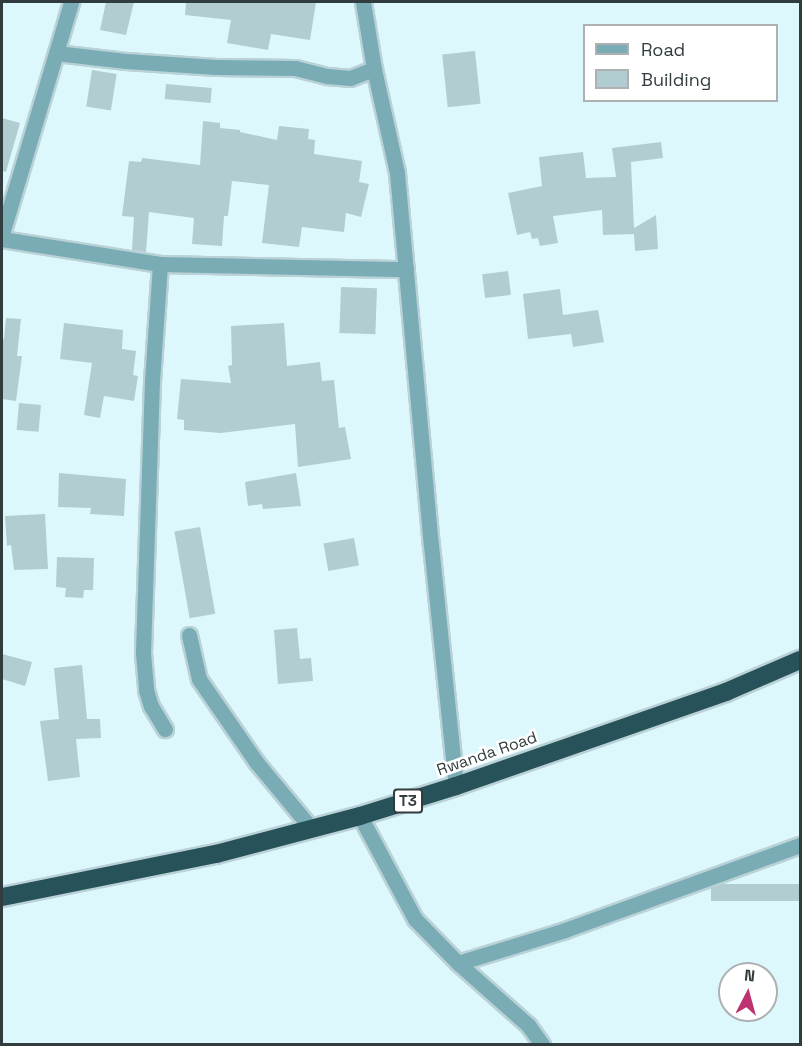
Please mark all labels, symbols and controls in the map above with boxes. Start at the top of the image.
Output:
legend [583,24,778,102]
text: Road [641,38,685,61]
text: Building [641,68,711,91]
street label: Rwanda Road [434,728,540,780]
road number: T3 [393,789,423,813]
north arrow [718,962,778,1022]
text: N [743,965,756,987]

